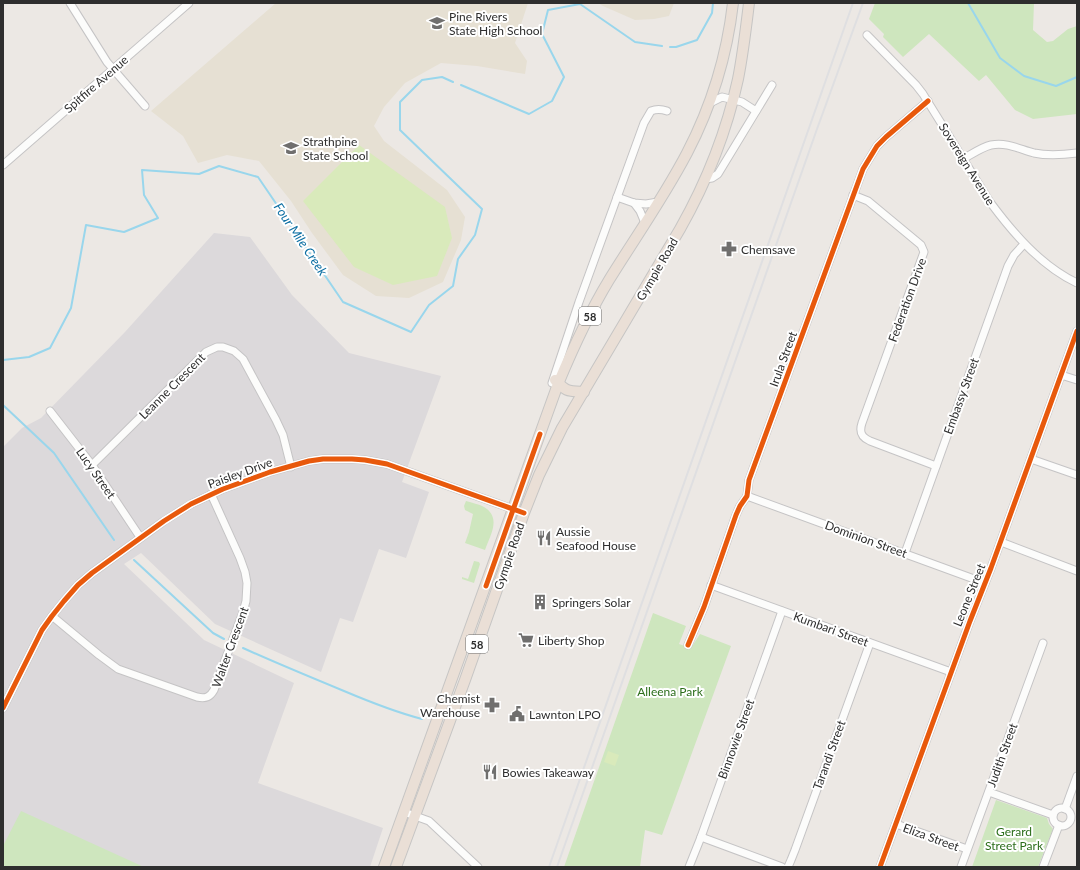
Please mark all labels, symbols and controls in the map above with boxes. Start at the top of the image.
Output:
place label: Pine Rivers State High School [449,9,542,38]
school or university icon: Pine Rivers State High School [428,14,446,32]
street label: Spitfire Avenue [61,52,131,116]
street label: Sovereign Avenue [936,120,998,208]
place label: Strathpine State School [303,134,368,163]
school or university icon: Strathpine State School [282,139,300,157]
water label: Four Mile Creek [271,200,332,279]
street label: Gympie Road [633,235,681,303]
pharmacy icon: Chemsave [720,240,738,258]
place label: Chemsave [741,242,795,257]
street label: Federation Drive [885,256,929,344]
road number: 58 [579,307,601,325]
street label: Irula Street [766,329,800,389]
street label: Leanne Crescent [136,349,209,422]
street label: Embassy Street [940,355,982,436]
street label: Lucy Street [73,445,119,502]
street label: Paisley Drive [206,454,274,492]
street label: Dominion Street [823,517,910,561]
street label: Gympie Road [490,520,528,592]
place label: Aussie Seafood House [556,524,636,553]
restaurant icon: Aussie Seafood House [535,529,553,547]
street label: Leone Street [950,561,989,629]
building icon: Springers Solar [531,593,549,611]
place label: Springers Solar [552,595,631,610]
street label: Walter Crescent [208,604,252,689]
street label: Kumbari Street [791,608,871,650]
supermarket icon: Liberty Shop [517,631,535,649]
place label: Liberty Shop [538,633,605,648]
road number: 58 [466,635,488,653]
park label: Alleena Park [637,684,704,699]
place label: Chemist Warehouse [420,691,481,720]
pharmacy icon: Chemist Warehouse [483,696,501,714]
street label: Binnowie Street [715,696,758,781]
public building icon: Lawnton LPO [508,705,526,723]
place label: Lawnton LPO [529,707,601,722]
street label: Tarandi Street [809,718,849,792]
street label: Judith Street [984,720,1021,789]
restaurant icon: Bowies Takeaway [481,763,499,781]
place label: Bowies Takeaway [502,765,595,780]
street label: Eliza Street [901,820,962,854]
park label: Gerard Street Park [985,824,1044,853]

